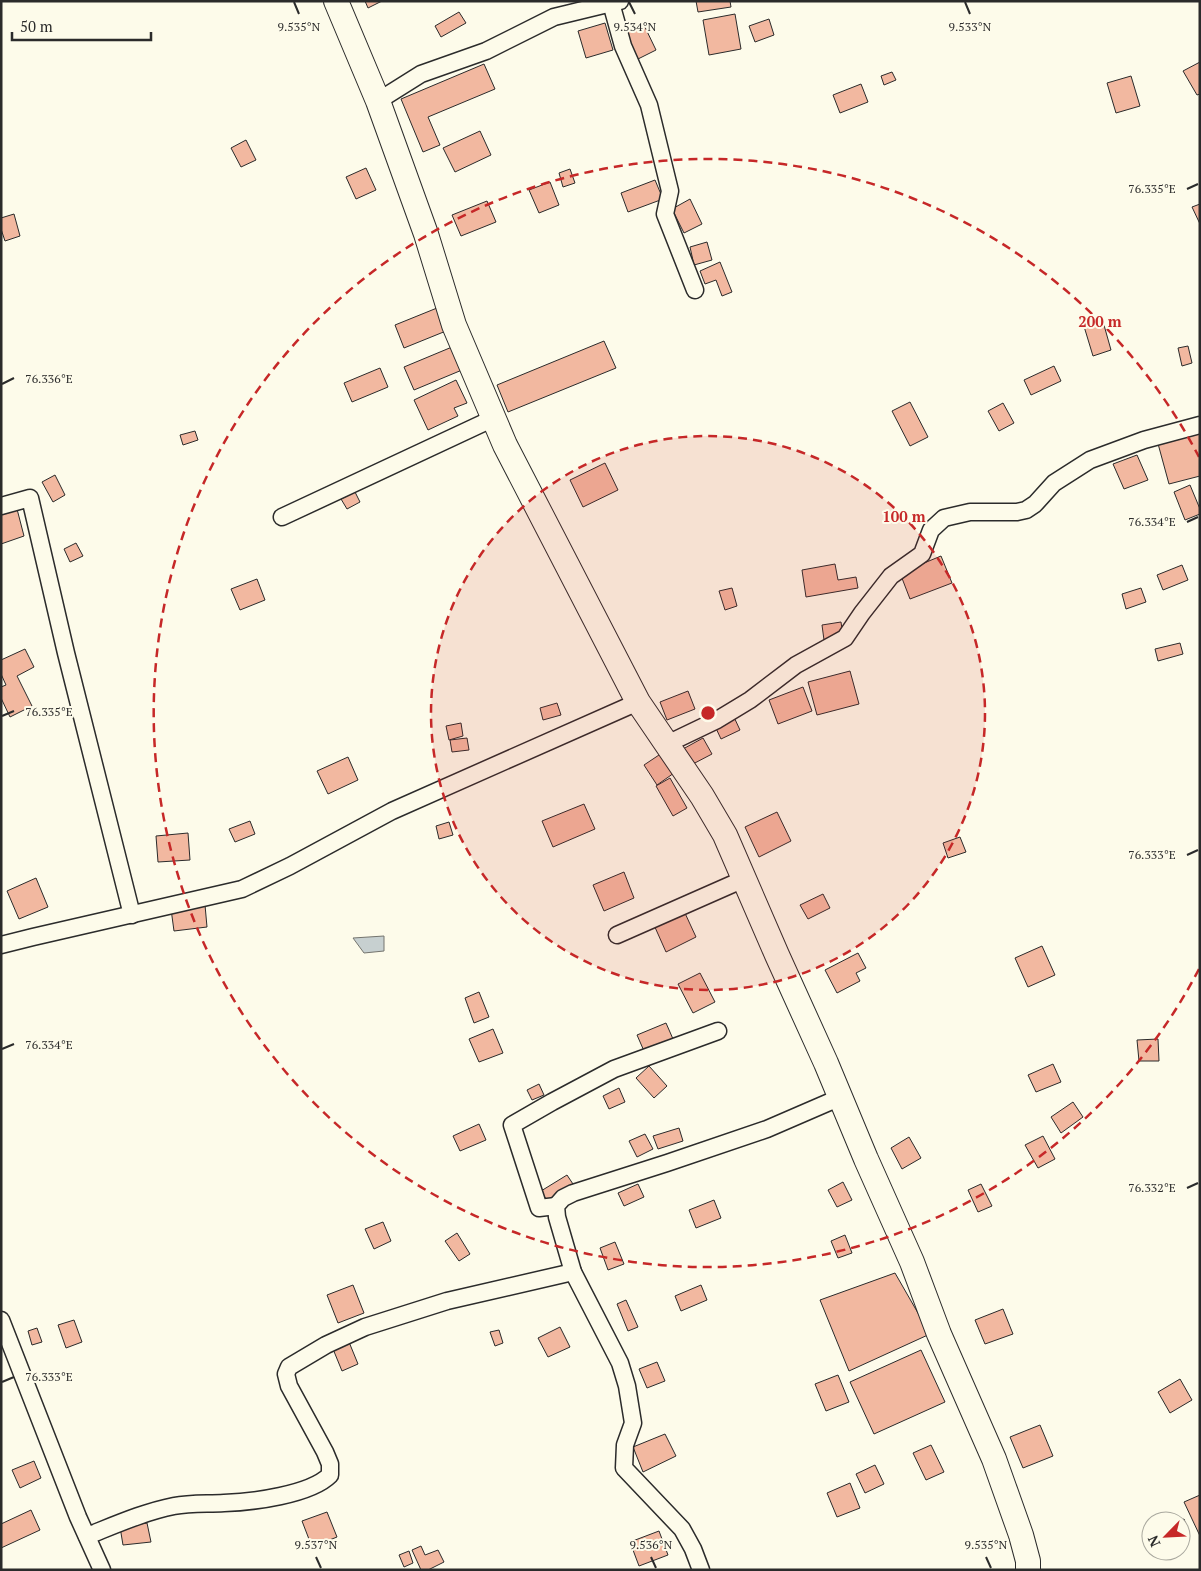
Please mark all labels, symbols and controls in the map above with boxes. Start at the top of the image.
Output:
scale bar [12,10,151,42]
text: 50 m [20,16,53,36]
text: 9.535°N [278,19,321,34]
text: 9.534°N [614,19,657,34]
text: 9.533°N [949,19,992,34]
text: 76.335°E [1128,181,1176,196]
text: 200 m [1078,311,1122,331]
text: 76.336°E [25,371,73,386]
text: 100 m [882,506,926,526]
text: 76.334°E [1128,514,1176,529]
text: 76.335°E [25,704,73,719]
centre of rings [699,704,717,722]
text: 76.333°E [1128,847,1176,862]
text: 76.334°E [25,1037,73,1052]
text: 76.332°E [1128,1180,1176,1195]
text: 76.333°E [25,1369,73,1384]
north arrow [1141,1511,1191,1561]
text: N [1143,1532,1165,1550]
text: 9.537°N [295,1537,338,1552]
text: 9.536°N [630,1537,673,1552]
text: 9.535°N [965,1537,1008,1552]

